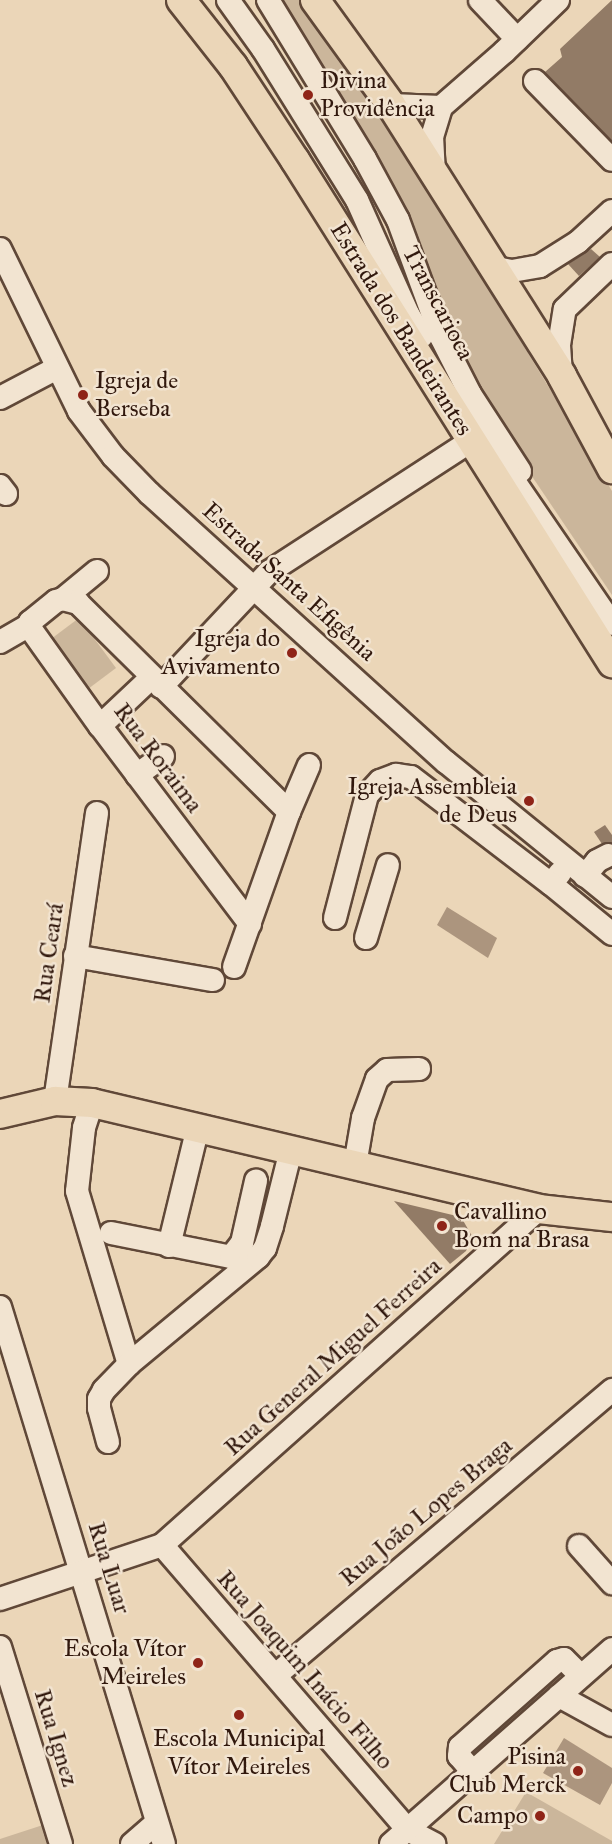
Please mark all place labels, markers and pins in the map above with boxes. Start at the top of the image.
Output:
place label: Divina Providência [320,67,435,123]
marker: Divina Providência [301,88,315,102]
place label: Igreja de Berseba [95,367,178,423]
marker: Igreja de Berseba [76,388,90,402]
place label: Igreja do Avivamento [162,625,280,681]
marker: Igreja do Avivamento [285,646,299,660]
place label: Igreja Assembleia de Deus [347,773,517,829]
marker: Igreja Assembleia de Deus [522,794,536,808]
place label: Cavallino Bom na Brasa [454,1198,589,1254]
marker: Cavallino Bom na Brasa [435,1219,449,1233]
place label: Escola Vítor Meireles [64,1635,186,1691]
marker: Escola Vítor Meireles [191,1656,205,1670]
marker: Escola Municipal Vítor Meireles [232,1708,246,1722]
place label: Escola Municipal Vítor Meireles [153,1725,325,1781]
place label: Pisina Club Merck [449,1743,566,1799]
marker: Pisina Club Merck [571,1764,585,1778]
place label: Campo [457,1802,528,1830]
marker: Campo [533,1809,547,1823]

